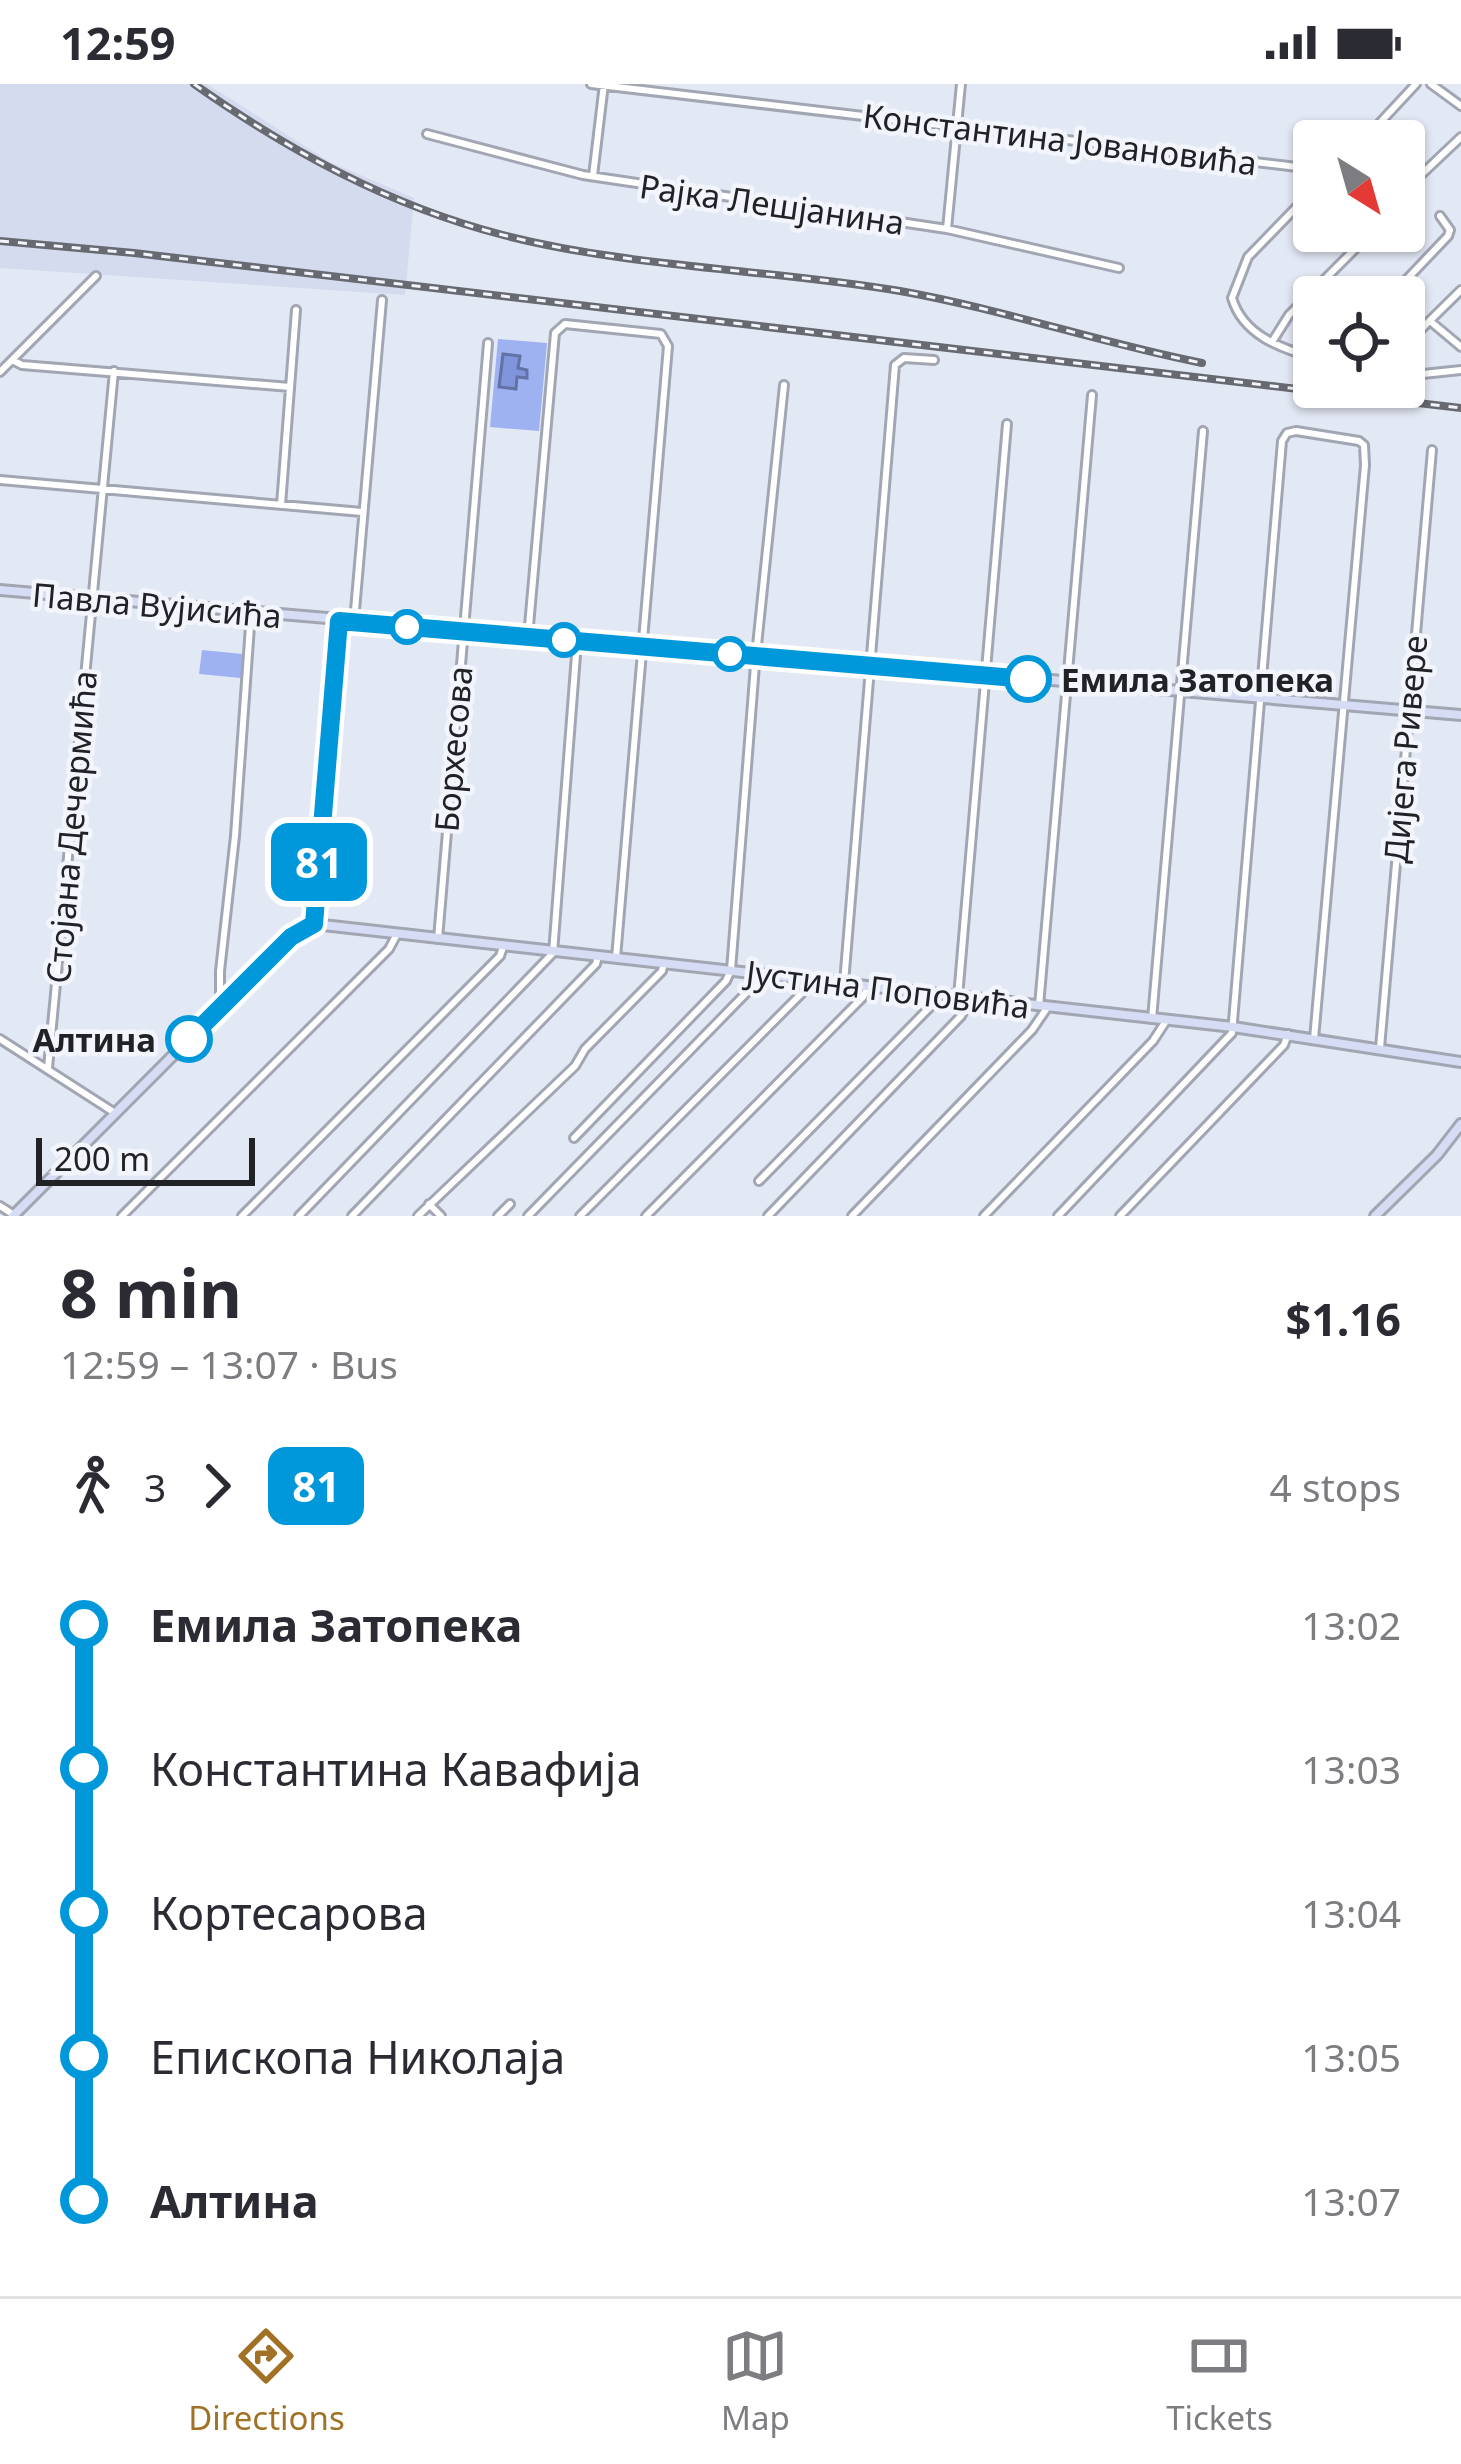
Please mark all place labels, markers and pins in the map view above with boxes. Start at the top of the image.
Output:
unlabelled marker [391,611,423,643]
unlabelled marker [548,624,580,656]
unlabelled marker [714,638,746,670]
marker: Емила Затопека [1006,657,1050,701]
place label: Емила Затопека [1061,657,1334,702]
place label: Алтина [32,1017,156,1062]
marker: Алтина [167,1017,211,1061]

